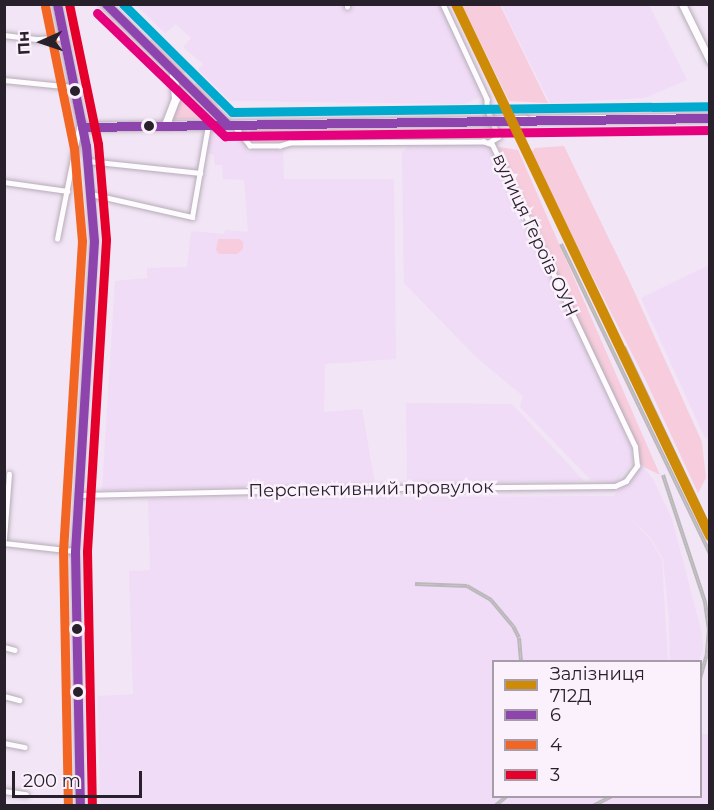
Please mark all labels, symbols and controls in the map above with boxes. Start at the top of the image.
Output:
north arrow [12,12,72,72]
text: Пн [13,30,34,56]
unlabelled marker [69,85,81,97]
unlabelled marker [143,120,155,132]
street label: вулиця Героїв ОУН [488,150,582,320]
street label: Перспективний провулок [248,476,494,502]
unlabelled marker [71,623,83,635]
legend [492,660,702,798]
text: Залізниця 712Д [550,663,645,707]
unlabelled marker [72,686,84,698]
text: 6 [550,704,561,726]
text: 4 [550,734,562,756]
scale bar [15,759,146,797]
text: 3 [550,764,560,786]
text: 200 m [23,770,81,792]

